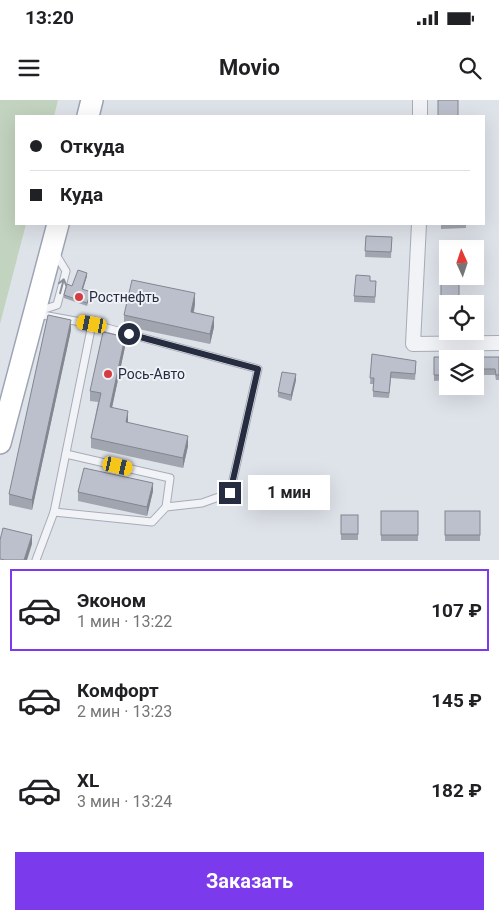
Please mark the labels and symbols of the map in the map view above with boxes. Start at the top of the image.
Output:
north arrow [439,240,484,285]
one-way arrow [58,279,67,295]
place label: Ростнефть [89,289,159,305]
marker: Ростнефть [73,291,85,303]
car [75,314,108,334]
route start [118,323,140,345]
place label: Рось-Авто [118,366,185,382]
marker: Рось-Авто [102,368,114,380]
car [101,455,134,477]
callout: 1 мин [248,476,330,510]
route end [219,482,241,504]

